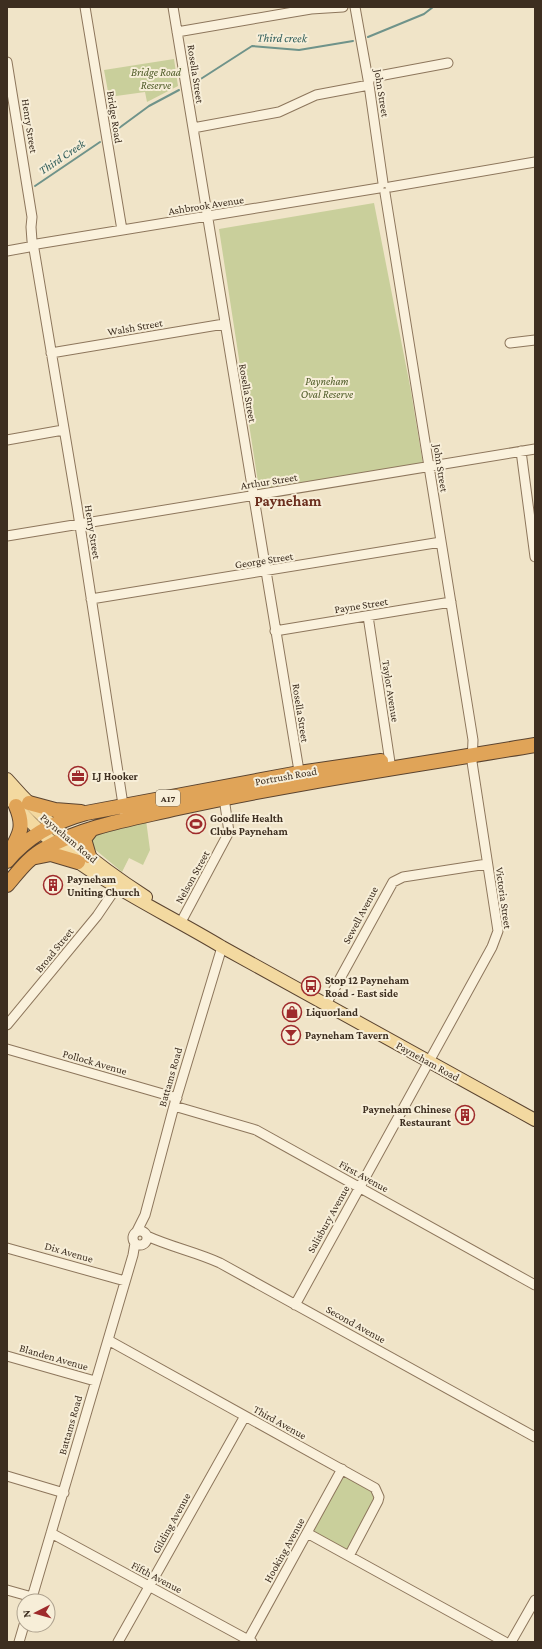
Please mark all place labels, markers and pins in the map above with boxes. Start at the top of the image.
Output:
office icon: LJ Hooker [67,765,89,787]
place label: LJ Hooker [92,770,139,782]
place label: Goodlife Health Clubs Payneham [210,812,288,837]
sports icon: Goodlife Health Clubs Payneham [185,813,207,835]
place label: Payneham Uniting Church [67,873,140,898]
building icon: Payneham Uniting Church [42,874,64,896]
place label: Stop 12 Payneham Road - East side [325,974,410,999]
bus stop icon: Stop 12 Payneham Road - East side [300,975,322,997]
shop icon: Liquorland [281,1001,303,1023]
place label: Liquorland [306,1006,358,1018]
bar icon: Payneham Tavern [280,1024,302,1046]
place label: Payneham Tavern [305,1029,389,1041]
place label: Payneham Chinese Restaurant [363,1103,451,1128]
building icon: Payneham Chinese Restaurant [454,1104,476,1126]

